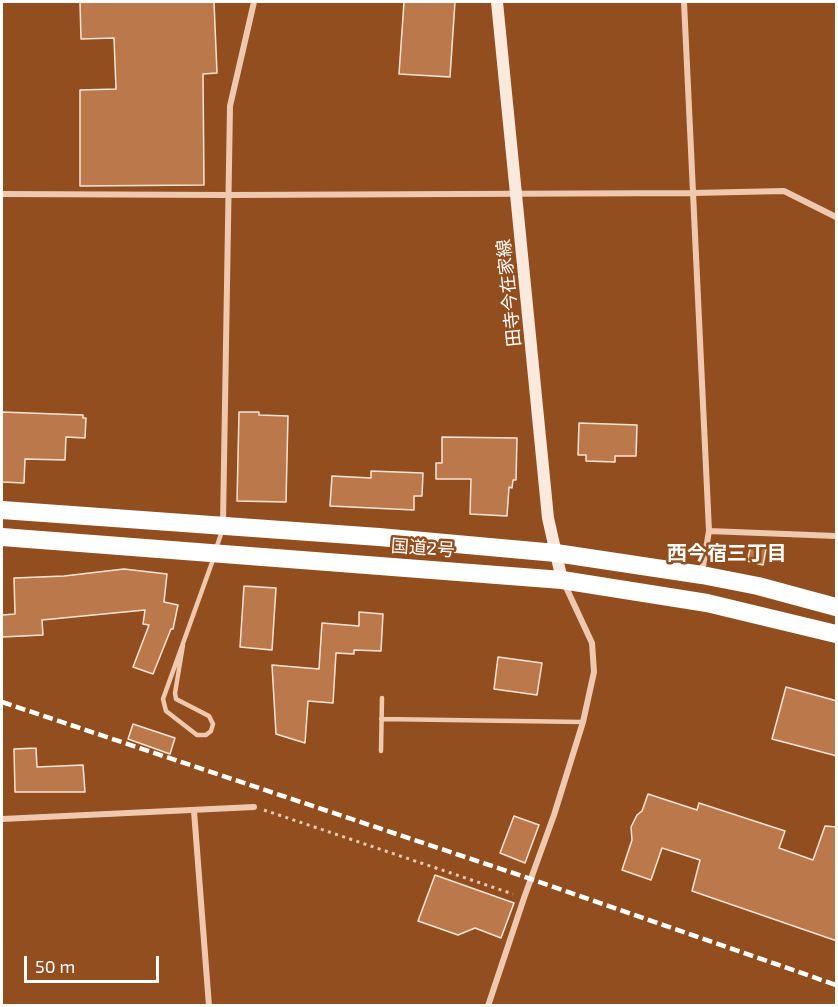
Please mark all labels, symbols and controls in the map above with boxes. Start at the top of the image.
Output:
street label: 田寺今在家線 [493,238,525,348]
street label: 国道2号 [390,535,456,561]
district label: 西今宿三丁目 [667,541,787,565]
scale bar [27,944,162,982]
text: 50 m [35,955,75,977]

